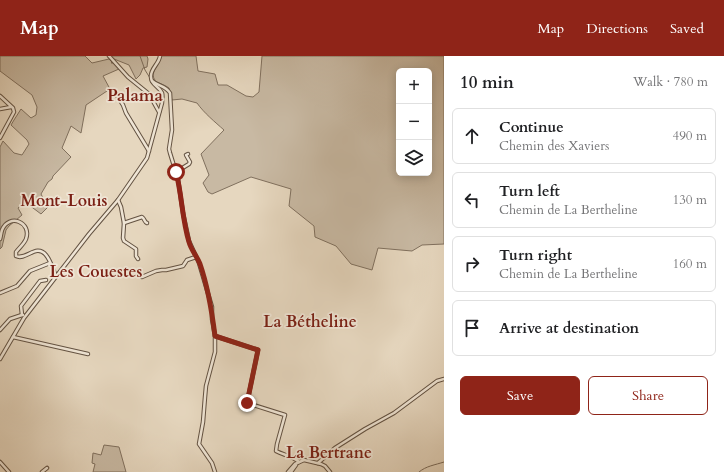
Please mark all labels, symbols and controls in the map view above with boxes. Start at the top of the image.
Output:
text: Map [20,15,59,41]
text: Map [538,19,564,38]
text: Directions [586,19,648,38]
text: Saved [670,19,704,38]
map controls [396,68,432,176]
button: + [396,68,432,104]
text: 10 min [460,71,514,94]
text: Walk · 780 m [633,73,708,91]
district label: Palama [107,84,163,107]
button: − [396,104,432,140]
text: Continue [499,117,564,137]
icon: ahead [461,125,483,147]
text: 490 m [673,127,707,145]
text: Chemin des Xaviers [499,137,609,155]
button: layers [396,140,432,176]
route start [167,163,185,181]
text: Turn left [499,181,560,201]
icon: left [461,189,483,211]
district label: Mont-Louis [21,190,108,212]
text: 130 m [673,191,707,209]
text: Chemin de La Bertheline [499,201,638,219]
text: Turn right [499,245,572,265]
icon: right [461,253,483,275]
text: 160 m [673,255,707,273]
district label: Les Couestes [50,261,142,283]
text: Chemin de La Bertheline [499,265,638,283]
district label: La Bétheline [263,311,357,333]
icon: arrive [461,317,483,339]
text: Arrive at destination [499,318,639,338]
button: Save [460,376,580,415]
button: Share [588,376,708,415]
route end [238,394,256,412]
district label: La Bertrane [286,442,372,464]

